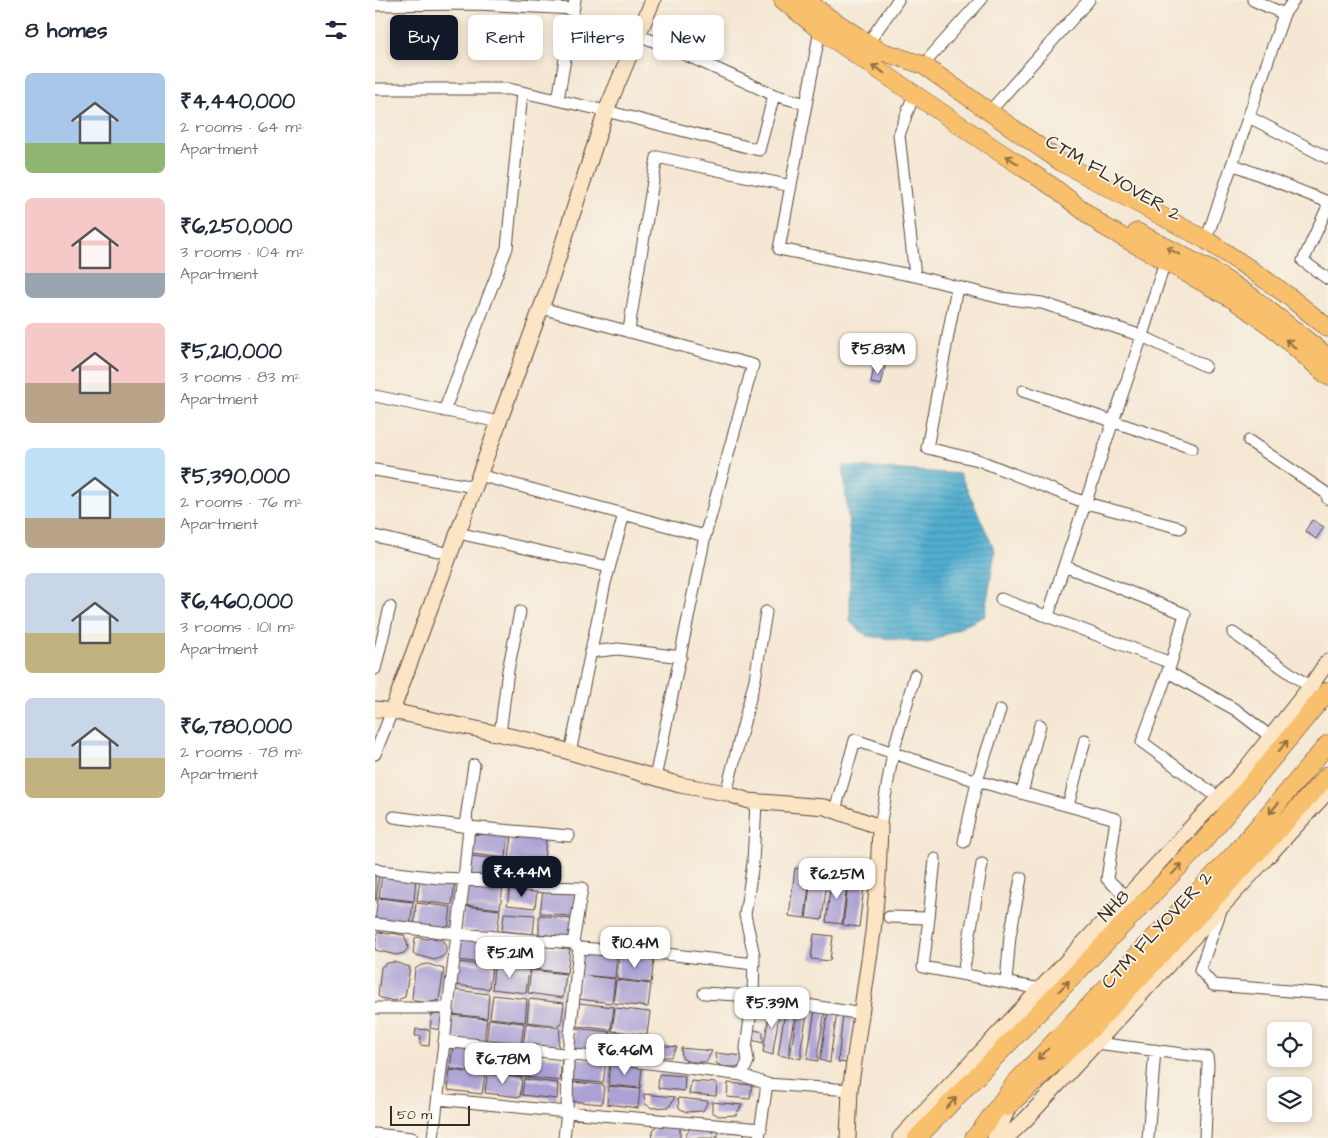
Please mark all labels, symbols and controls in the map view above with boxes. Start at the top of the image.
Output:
chip: Buy [390,15,458,60]
chip: Rent [468,15,543,60]
chip: Filters [553,15,643,60]
chip: New [653,15,724,60]
text: 8 homes [25,16,107,45]
icon: filters [322,16,350,44]
one-way arrow [871,64,885,74]
text: ₹4,440,000 [180,87,295,116]
icon: home [65,93,125,153]
text: 2 rooms · 64 m² [180,116,304,138]
street label: CTM FLYOVER 2 [1040,128,1186,228]
text: Apartment [180,138,258,160]
one-way arrow [1006,155,1020,165]
text: ₹6,250,000 [180,212,293,241]
icon: home [65,218,125,278]
text: 3 rooms · 104 m² [180,241,305,263]
one-way arrow [1165,246,1180,256]
text: Apartment [180,263,258,285]
pin: ₹5.83M [837,332,919,375]
text: ₹5,210,000 [180,337,282,366]
text: ₹5.83M [851,338,905,360]
one-way arrow [1285,338,1298,350]
icon: home [65,343,125,403]
text: 3 rooms · 83 m² [180,366,300,388]
text: Apartment [180,388,258,410]
text: ₹5,390,000 [180,462,290,491]
icon: home [65,468,125,528]
text: 2 rooms · 76 m² [180,491,303,513]
text: Apartment [180,513,258,535]
text: ₹6,460,000 [180,587,293,616]
icon: home [65,593,125,653]
text: 3 rooms · 101 m² [180,616,296,638]
text: Apartment [180,638,258,660]
text: ₹6,780,000 [180,712,292,741]
icon: home [65,718,125,778]
one-way arrow [1277,740,1288,753]
text: 2 rooms · 78 m² [180,741,303,763]
text: Apartment [180,763,258,785]
one-way arrow [1269,801,1280,814]
pin: ₹4.44M [481,856,563,898]
pin: ₹6.25M [796,858,878,900]
text: ₹4.44M [493,861,551,883]
text: ₹6.25M [809,863,865,885]
one-way arrow [1171,863,1183,876]
street label: CTM FLYOVER 2 [1095,865,1219,995]
street label: NH8 [1092,884,1136,928]
pin: ₹10.4M [594,926,676,969]
text: ₹10.4M [611,932,659,954]
pin: ₹5.21M [469,936,551,979]
text: ₹5.21M [486,942,534,964]
one-way arrow [1058,980,1070,992]
pin: ₹5.39M [731,986,813,1029]
text: ₹5.39M [745,992,799,1014]
map controls [1267,1022,1312,1122]
button: locate [1267,1022,1312,1067]
pin: ₹6.46M [584,1034,666,1076]
text: ₹6.46M [597,1039,653,1061]
pin: ₹6.78M [462,1042,544,1085]
text: ₹6.78M [476,1048,530,1070]
one-way arrow [1037,1048,1049,1060]
button: layers [1267,1077,1312,1122]
one-way arrow [945,1097,957,1109]
scale bar [390,1103,470,1126]
text: 50 m [397,1105,432,1125]

